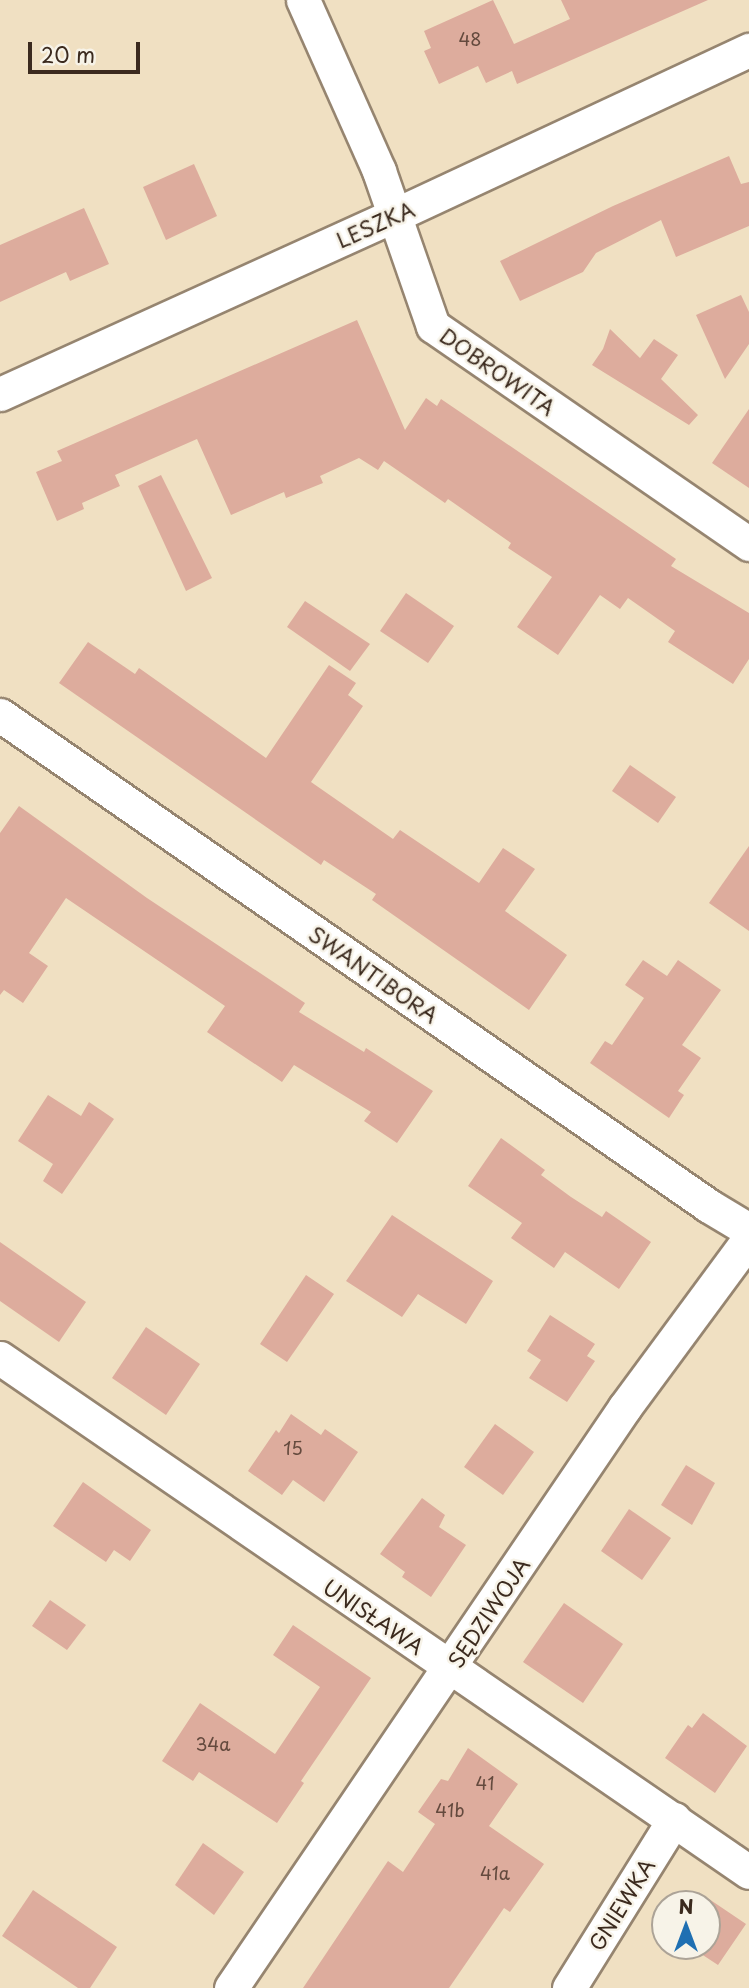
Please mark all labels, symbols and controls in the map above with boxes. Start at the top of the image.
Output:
scale bar [32,28,144,72]
house number: 48 [458,28,482,50]
text: 20 m [41,38,95,70]
street label: LESZKA [332,196,418,252]
street label: DOBROWITA [436,322,560,420]
street label: SWANTIBORA [305,920,443,1028]
house number: 15 [283,1437,303,1459]
street label: SĘDZIWOJA [442,1552,534,1672]
street label: UNISŁAWA [319,1573,429,1659]
house number: 34a [195,1733,231,1755]
house number: 41 [476,1772,494,1794]
house number: 41b [435,1799,465,1821]
street label: GNIEWKA [583,1853,659,1955]
house number: 41a [480,1862,510,1884]
north arrow [651,1890,721,1960]
text: N [678,1892,694,1920]

